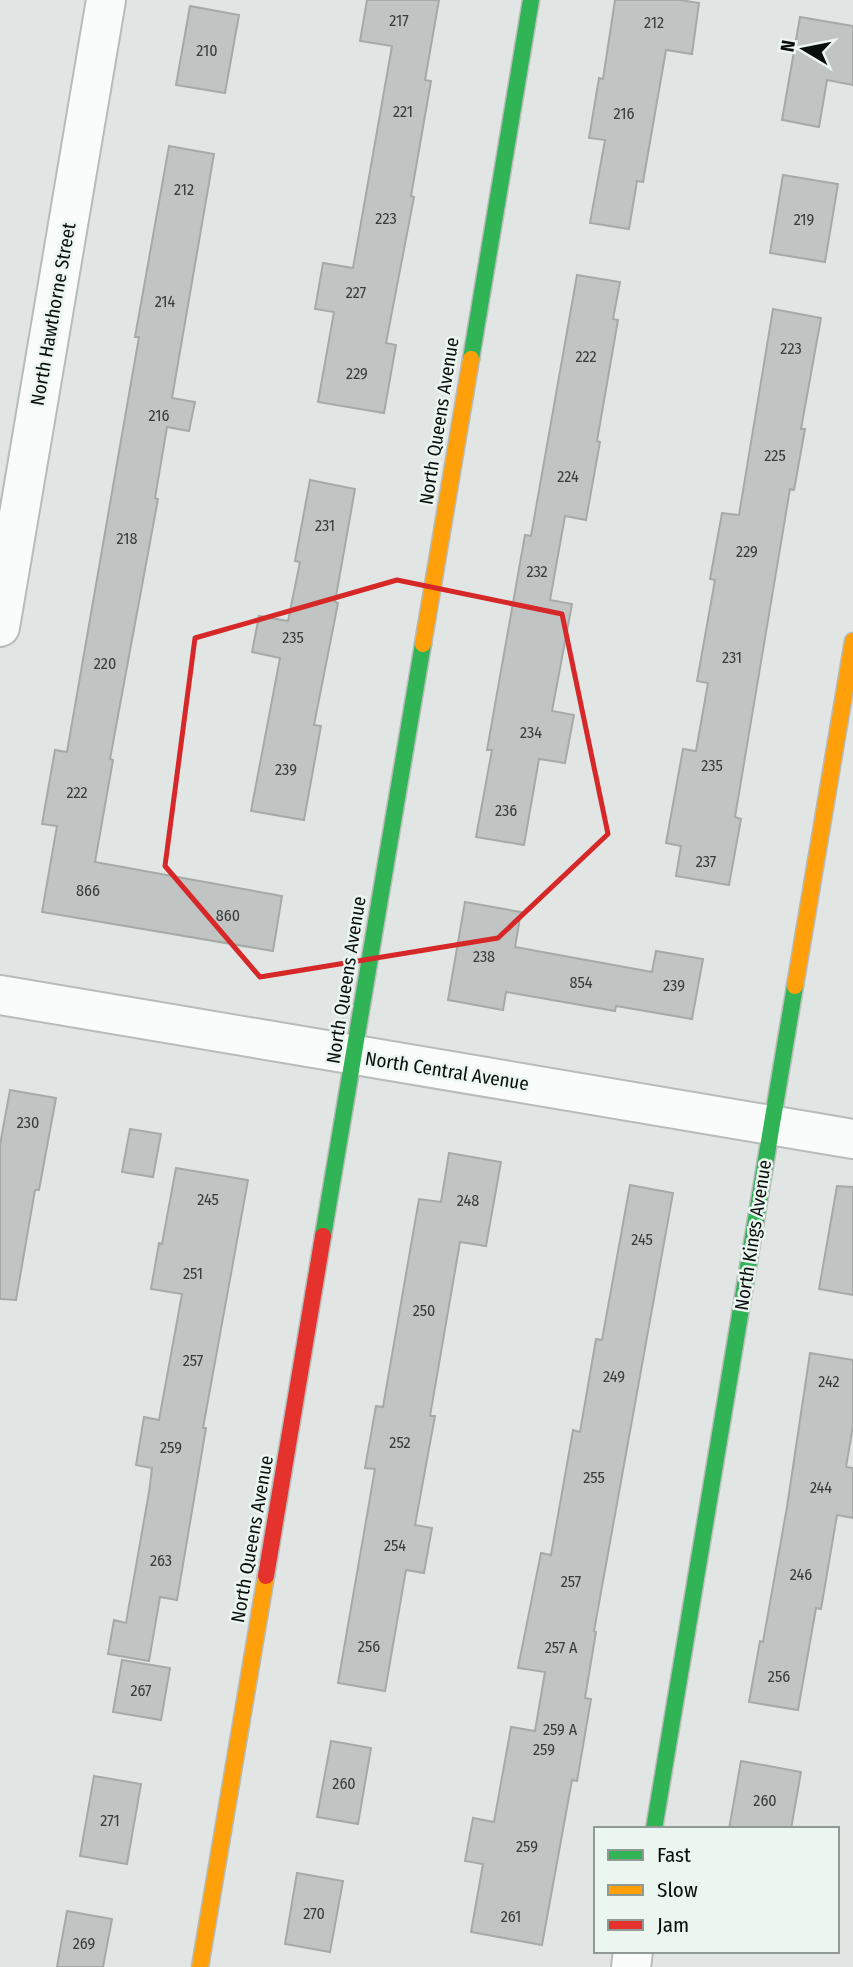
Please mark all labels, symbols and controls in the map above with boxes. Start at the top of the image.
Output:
house number: 217 [389,11,409,30]
house number: 212 [644,13,664,32]
north arrow [769,14,839,84]
text: N [775,39,800,54]
house number: 210 [196,41,218,60]
house number: 221 [393,102,413,121]
house number: 216 [614,104,634,123]
house number: 212 [174,180,194,199]
house number: 223 [375,209,397,228]
house number: 219 [794,210,815,229]
street label: North Hawthorne Street [26,220,81,407]
house number: 227 [346,283,367,302]
house number: 214 [155,292,176,311]
street label: North Queens Avenue [414,336,464,506]
house number: 223 [780,339,802,358]
house number: 222 [575,347,597,366]
house number: 229 [346,364,368,383]
house number: 216 [149,406,169,425]
house number: 225 [764,446,786,465]
house number: 224 [557,467,579,486]
house number: 231 [315,516,335,535]
house number: 218 [117,529,137,548]
house number: 229 [736,542,758,561]
house number: 232 [526,562,548,581]
house number: 235 [282,628,304,647]
house number: 231 [722,648,742,667]
house number: 220 [94,654,116,673]
house number: 234 [520,723,542,742]
house number: 235 [701,756,723,775]
house number: 239 [275,760,297,779]
house number: 222 [66,783,88,802]
house number: 236 [495,801,517,820]
house number: 237 [696,852,717,871]
house number: 866 [76,881,100,900]
street label: North Queens Avenue [321,895,371,1065]
house number: 860 [216,906,240,925]
house number: 238 [473,947,495,966]
house number: 854 [569,973,593,992]
house number: 239 [663,976,685,995]
street label: North Central Avenue [363,1047,531,1095]
house number: 230 [17,1113,39,1132]
street label: North Kings Avenue [730,1158,776,1312]
house number: 245 [197,1190,219,1209]
house number: 248 [457,1191,479,1210]
house number: 245 [631,1230,653,1249]
house number: 251 [183,1264,203,1283]
house number: 250 [413,1301,435,1320]
house number: 257 [183,1351,204,1370]
house number: 249 [603,1367,625,1386]
house number: 242 [818,1372,840,1391]
house number: 252 [389,1433,411,1452]
house number: 259 [160,1438,182,1457]
street label: North Queens Avenue [226,1454,278,1624]
house number: 255 [583,1468,605,1487]
house number: 244 [810,1478,832,1497]
house number: 254 [384,1536,406,1555]
house number: 263 [150,1551,172,1570]
house number: 246 [790,1565,812,1584]
house number: 257 [561,1572,582,1591]
house number: 256 [358,1637,380,1656]
house number: 257 A [545,1638,578,1657]
house number: 256 [768,1667,790,1686]
house number: 267 [130,1681,152,1700]
house number: 259 A [543,1720,578,1739]
house number: 259 [533,1740,555,1759]
house number: 260 [332,1774,356,1793]
house number: 260 [753,1791,777,1810]
house number: 271 [100,1811,120,1830]
legend [594,1827,839,1953]
house number: 259 [516,1837,538,1856]
text: Fast [657,1842,691,1868]
text: Slow [657,1877,698,1903]
house number: 270 [303,1904,325,1923]
house number: 261 [501,1907,521,1926]
text: Jam [657,1912,689,1938]
house number: 269 [73,1934,96,1953]

